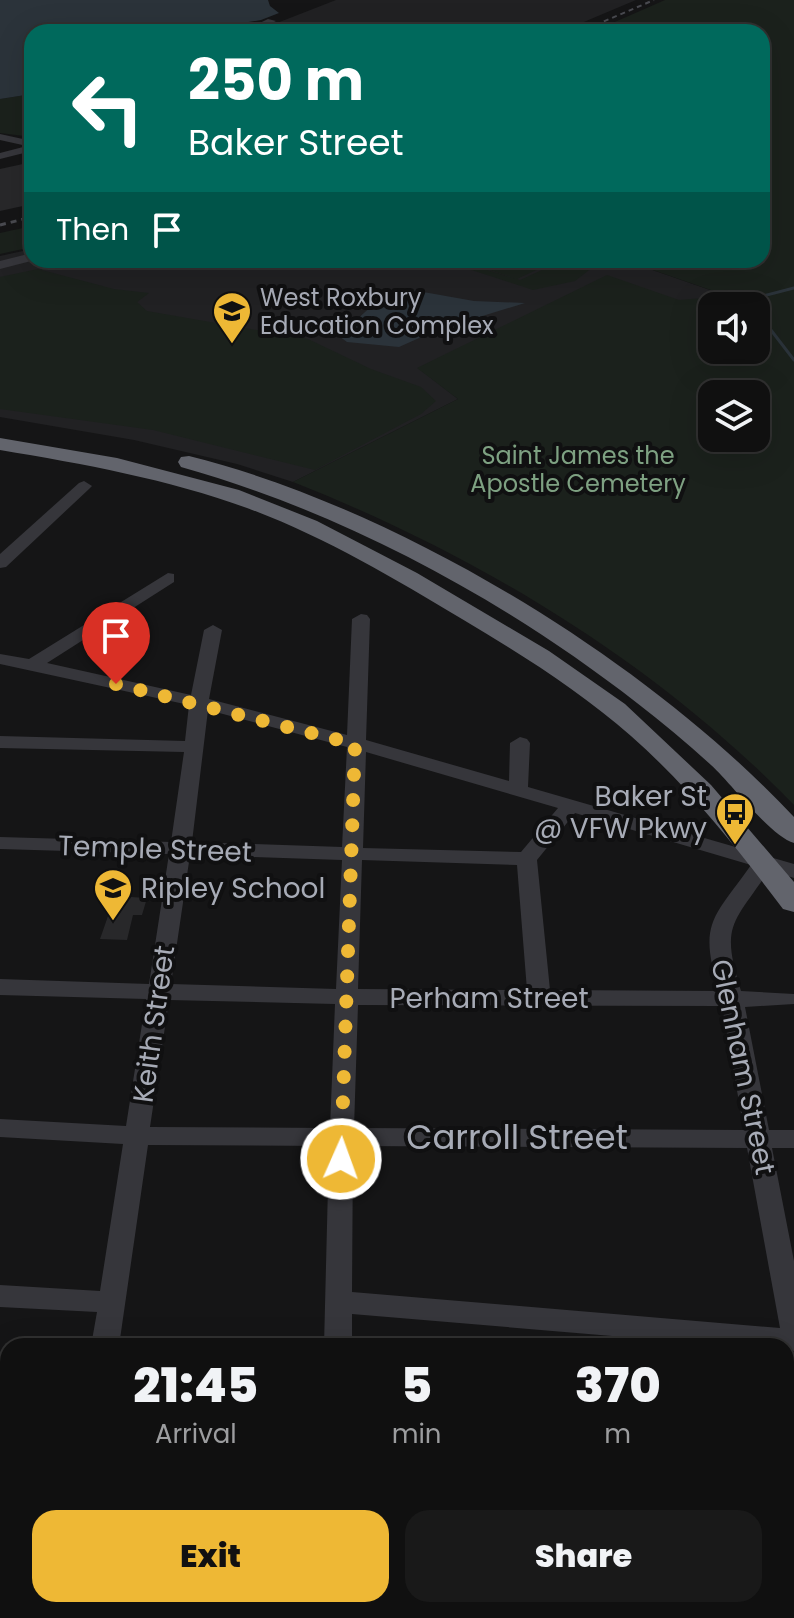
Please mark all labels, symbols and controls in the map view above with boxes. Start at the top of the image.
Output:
text: 250 m [188,41,364,120]
icon: left [56,56,160,160]
text: Baker Street [188,117,404,168]
text: Then [56,208,129,251]
icon: arrive [145,208,189,252]
place label: West Roxbury Education Complex [260,281,494,342]
school or university icon: West Roxbury Education Complex [211,290,253,345]
map controls [698,292,770,452]
button: sound [698,292,770,364]
button: layers [698,380,770,452]
park label: Saint James the Apostle Cemetery [470,439,686,500]
pin [82,602,150,684]
icon: arrive [94,614,138,658]
place label: Baker St @ VFW Pkwy [534,777,707,848]
bus stop icon: Baker St @ VFW Pkwy [714,791,756,846]
street label: Temple Street [57,826,253,872]
school or university icon: Ripley School [92,867,134,922]
place label: Ripley School [141,869,325,908]
street label: Keith Street [124,943,184,1105]
street label: Glenham Street [701,956,785,1178]
street label: Perham Street [389,979,589,1018]
street label: Carroll Street [406,1113,628,1161]
position arrow [299,1117,383,1201]
text: 21:45 [133,1352,258,1419]
text: 5 [401,1352,432,1419]
text: 370 [575,1352,661,1419]
text: Arrival [155,1416,237,1452]
text: min [392,1416,441,1452]
text: m [604,1416,631,1452]
button: Exit [32,1510,389,1602]
button: Share [405,1510,762,1602]

